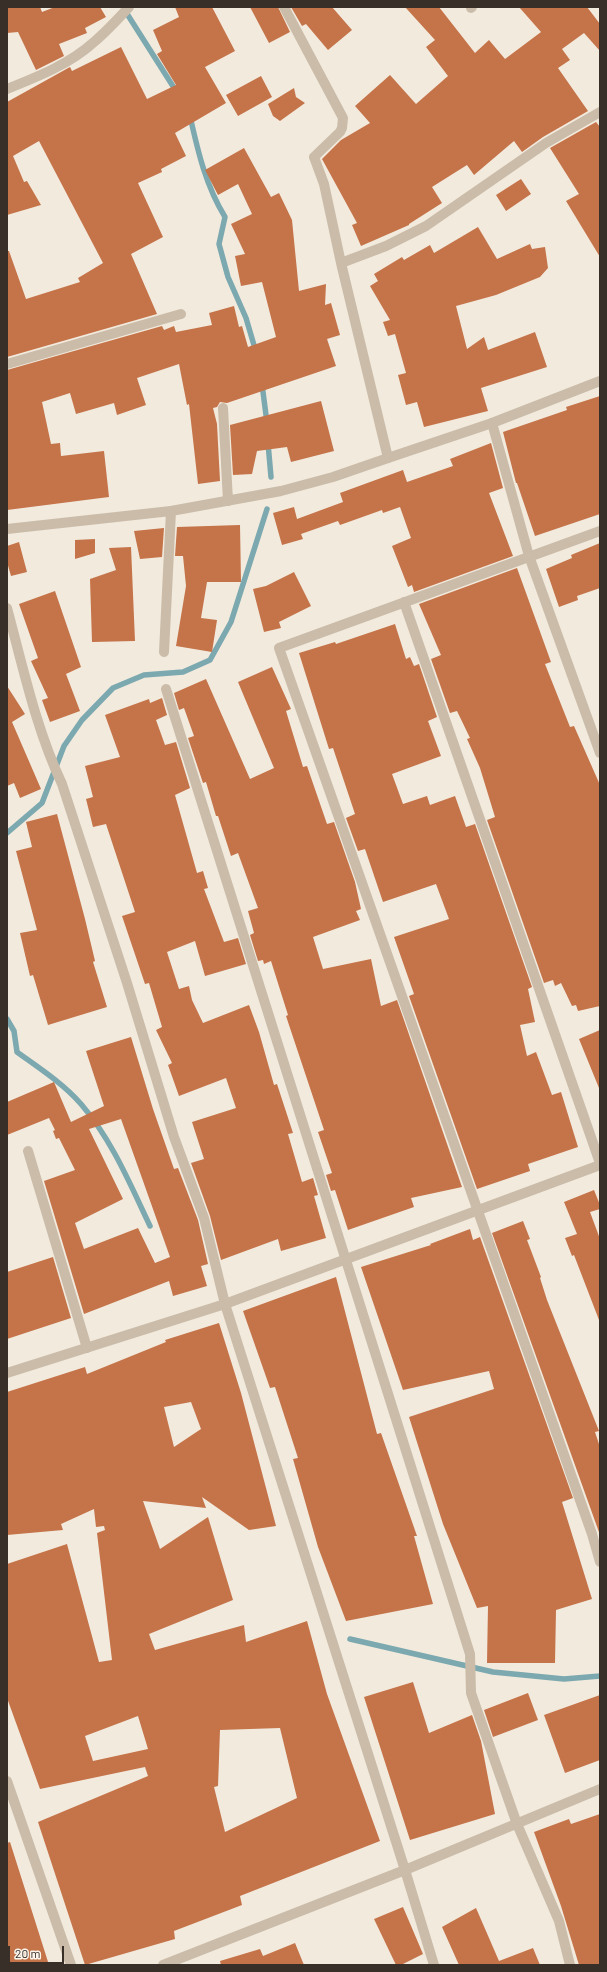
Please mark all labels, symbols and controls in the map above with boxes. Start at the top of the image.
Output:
scale bar [10,1938,66,1964]
text: 20 m [15,1946,41,1960]

